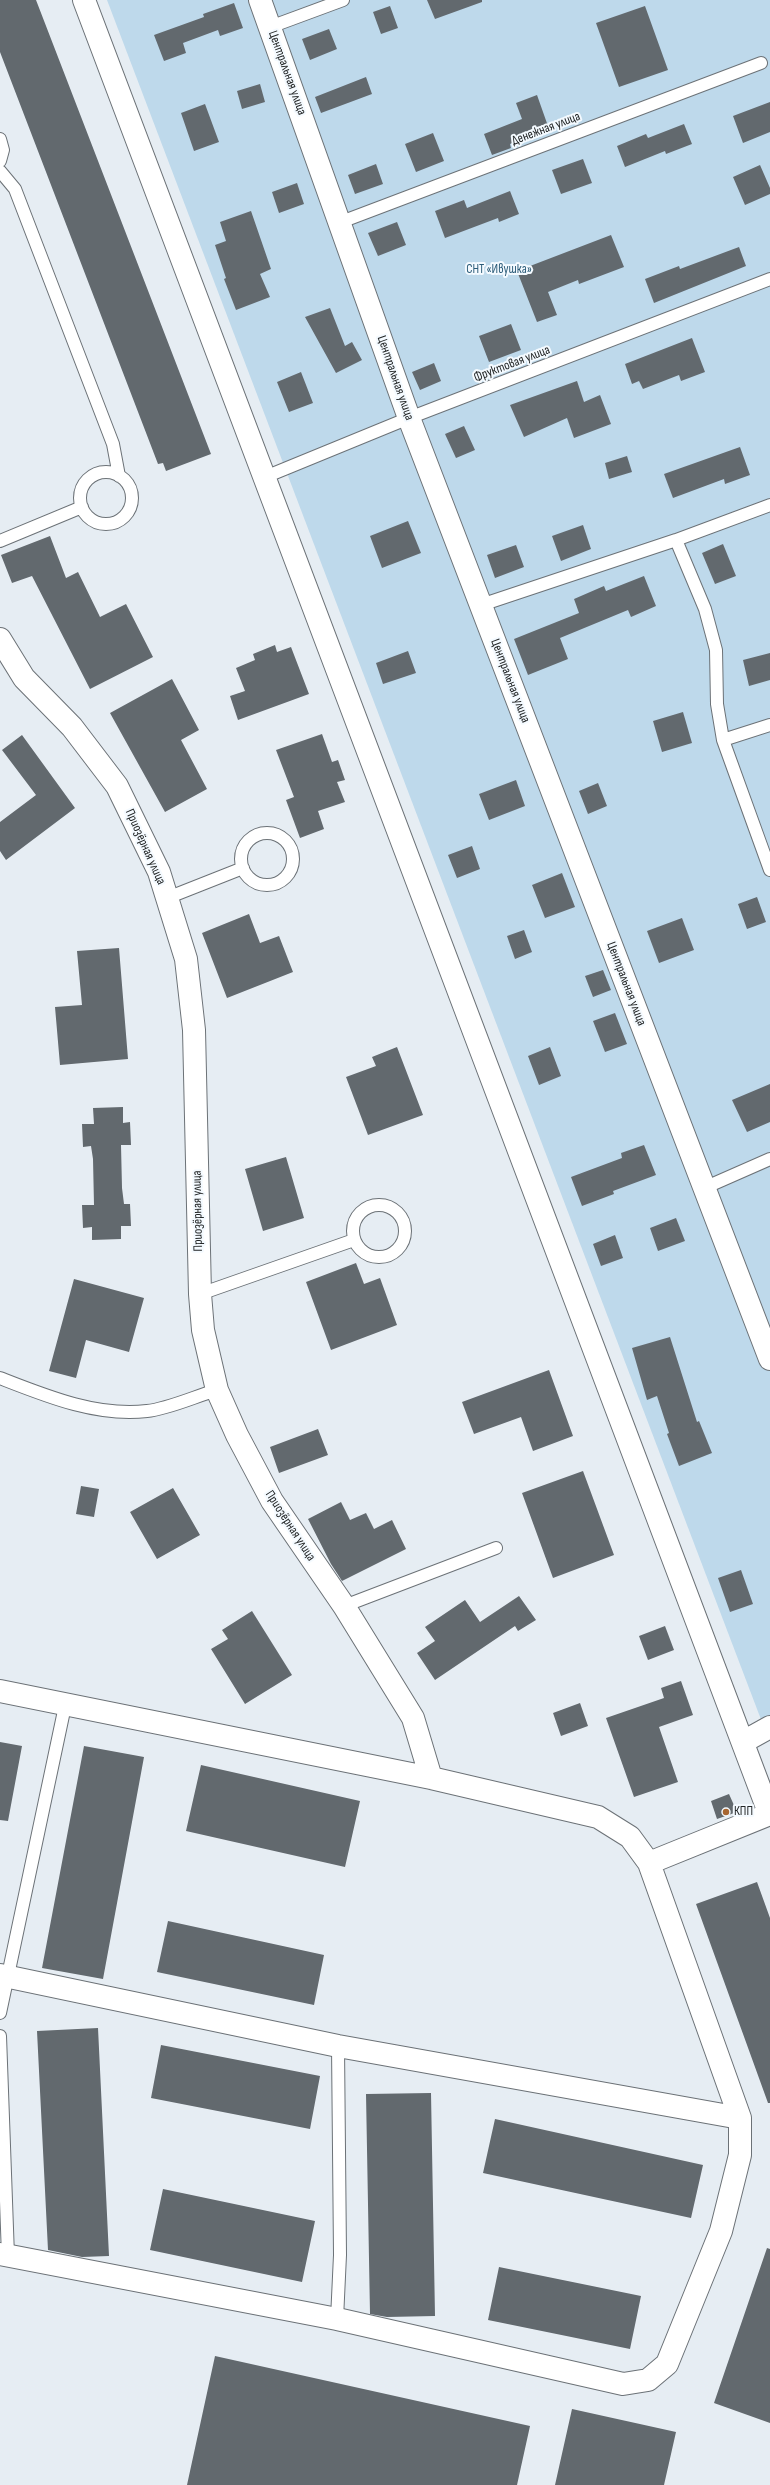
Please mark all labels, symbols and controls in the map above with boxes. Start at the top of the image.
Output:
street label: Центральная улица [265,29,309,117]
street label: Денежная улица [510,109,582,149]
park label: СНТ «Ивушка» [466,262,532,278]
street label: Центральная улица [373,334,417,422]
street label: Фруктовая улица [472,342,552,386]
street label: Центральная улица [487,637,533,725]
street label: Приозёрная улица [121,807,169,887]
street label: Центральная улица [603,940,649,1028]
street label: Приозёрная улица [189,1170,207,1252]
street label: Приозёрная улица [261,1488,319,1564]
place label: КПП [734,1804,753,1820]
marker: КПП [721,1807,731,1817]

